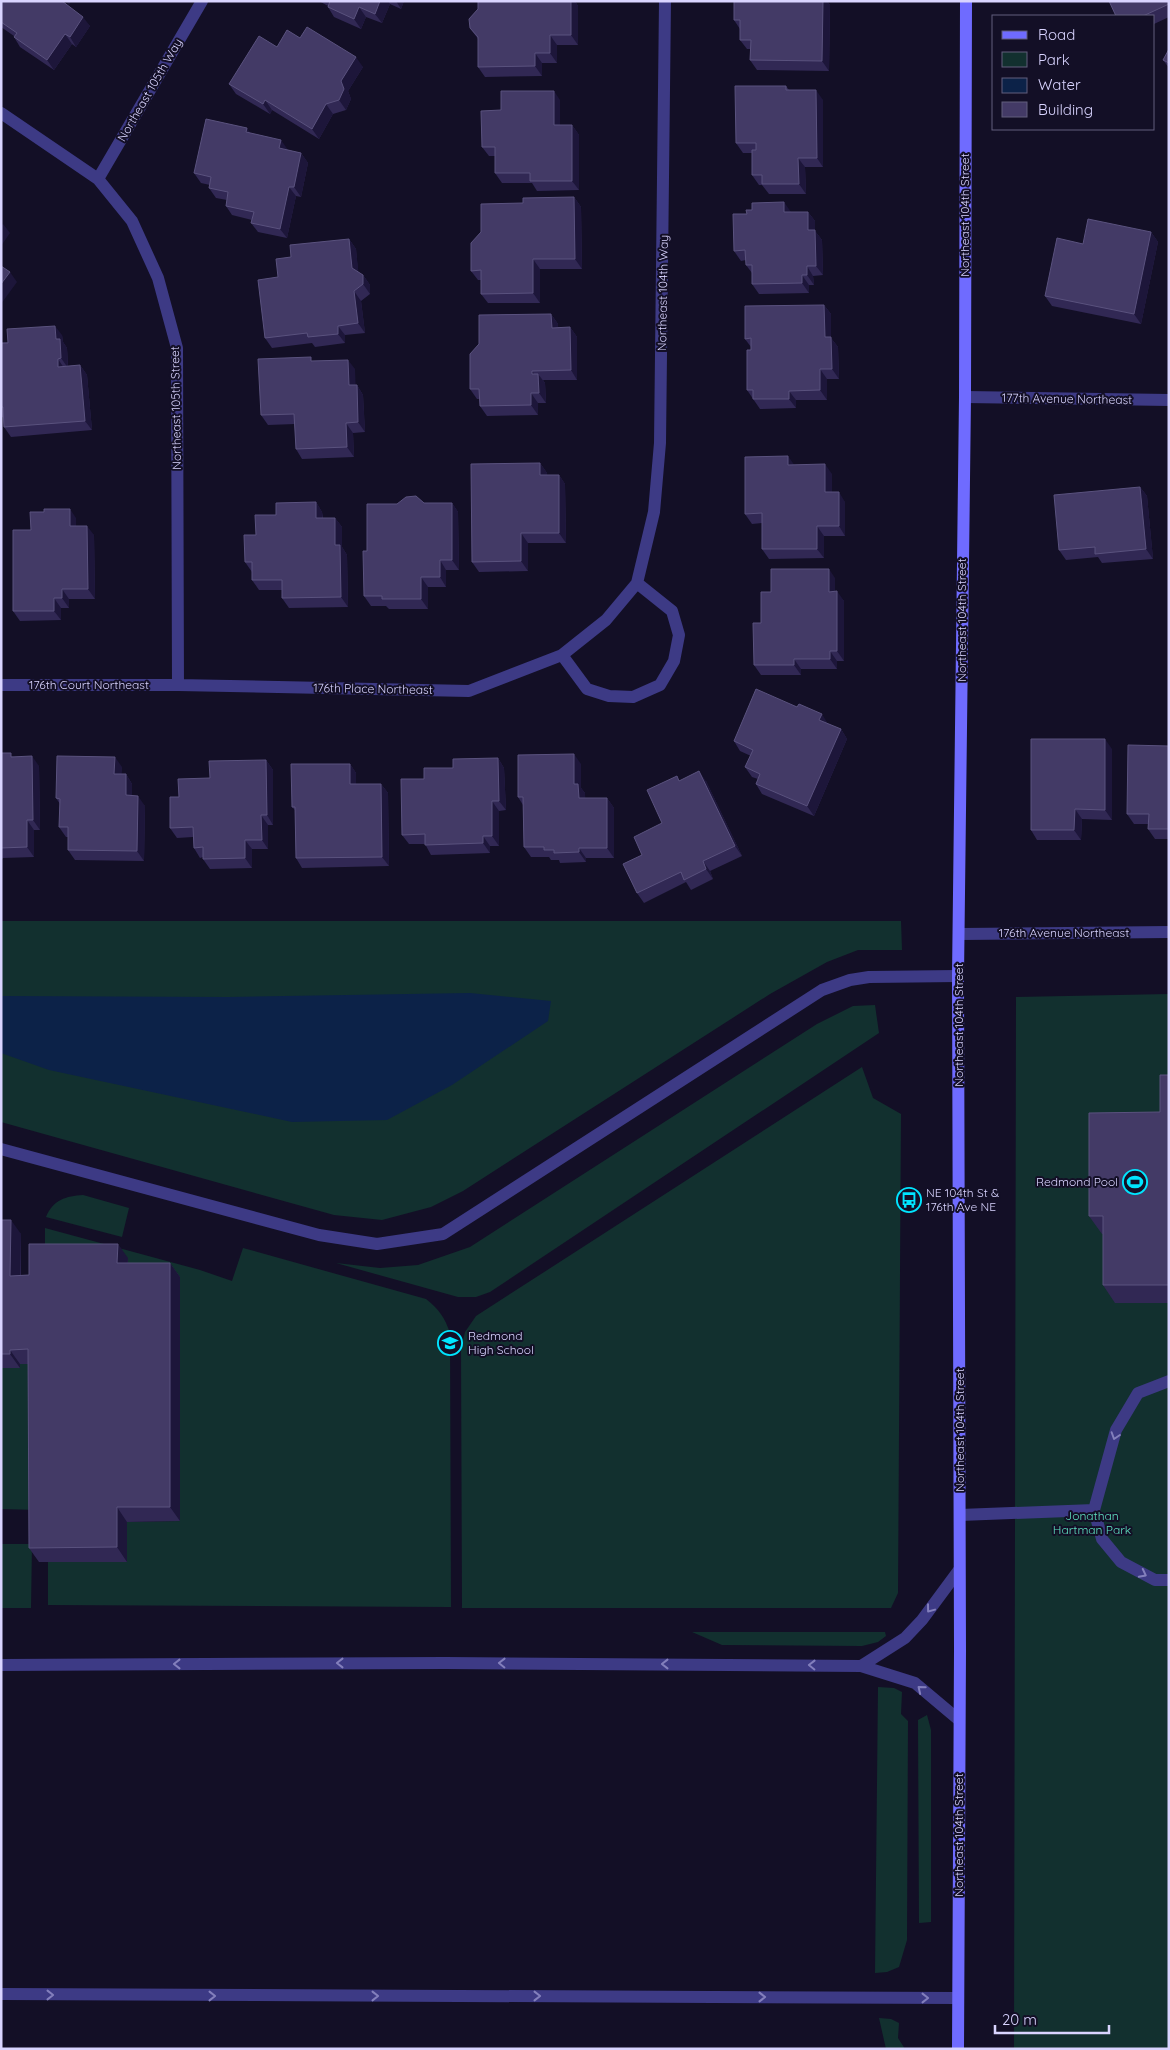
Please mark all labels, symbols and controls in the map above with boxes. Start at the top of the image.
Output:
legend [992,15,1155,130]
text: Road [1038,25,1075,44]
street label: Northeast 105th Way [114,36,185,144]
text: Park [1038,50,1070,69]
text: Water [1038,75,1081,94]
text: Building [1038,100,1093,119]
street label: Northeast 104th Street [957,153,972,277]
street label: Northeast 104th Way [654,235,671,351]
street label: Northeast 105th Street [167,346,184,470]
street label: 177th Avenue Northeast [1002,390,1132,407]
street label: Northeast 104th Street [954,558,969,682]
street label: 176th Court Northeast [29,677,149,692]
street label: 176th Place Northeast [313,680,433,697]
street label: 176th Avenue Northeast [999,925,1129,940]
street label: Northeast 104th Street [951,963,966,1087]
sports icon: Redmond Pool [1122,1169,1148,1195]
place label: Redmond Pool [1036,1174,1118,1189]
place label: NE 104th St & 176th Ave NE [926,1185,999,1214]
bus stop icon: NE 104th St & 176th Ave NE [896,1187,922,1213]
place label: Redmond High School [468,1328,534,1357]
school or university icon: Redmond High School [437,1330,463,1356]
street label: Northeast 104th Street [952,1368,967,1492]
one-way arrow [1111,1431,1121,1439]
park label: Jonathan Hartman Park [1053,1508,1131,1537]
one-way arrow [1138,1568,1147,1578]
one-way arrow [927,1603,936,1613]
one-way arrow [335,1658,343,1668]
one-way arrow [498,1658,506,1669]
one-way arrow [173,1659,180,1669]
one-way arrow [660,1659,668,1669]
one-way arrow [808,1660,816,1671]
one-way arrow [918,1686,927,1694]
street label: Northeast 104th Street [951,1773,966,1897]
one-way arrow [46,1990,54,2000]
one-way arrow [209,1991,217,2001]
one-way arrow [372,1991,379,2001]
one-way arrow [534,1991,542,2001]
one-way arrow [758,1992,766,2002]
one-way arrow [921,1993,929,2003]
scale bar [995,2002,1109,2034]
text: 20 m [1002,2010,1037,2029]

